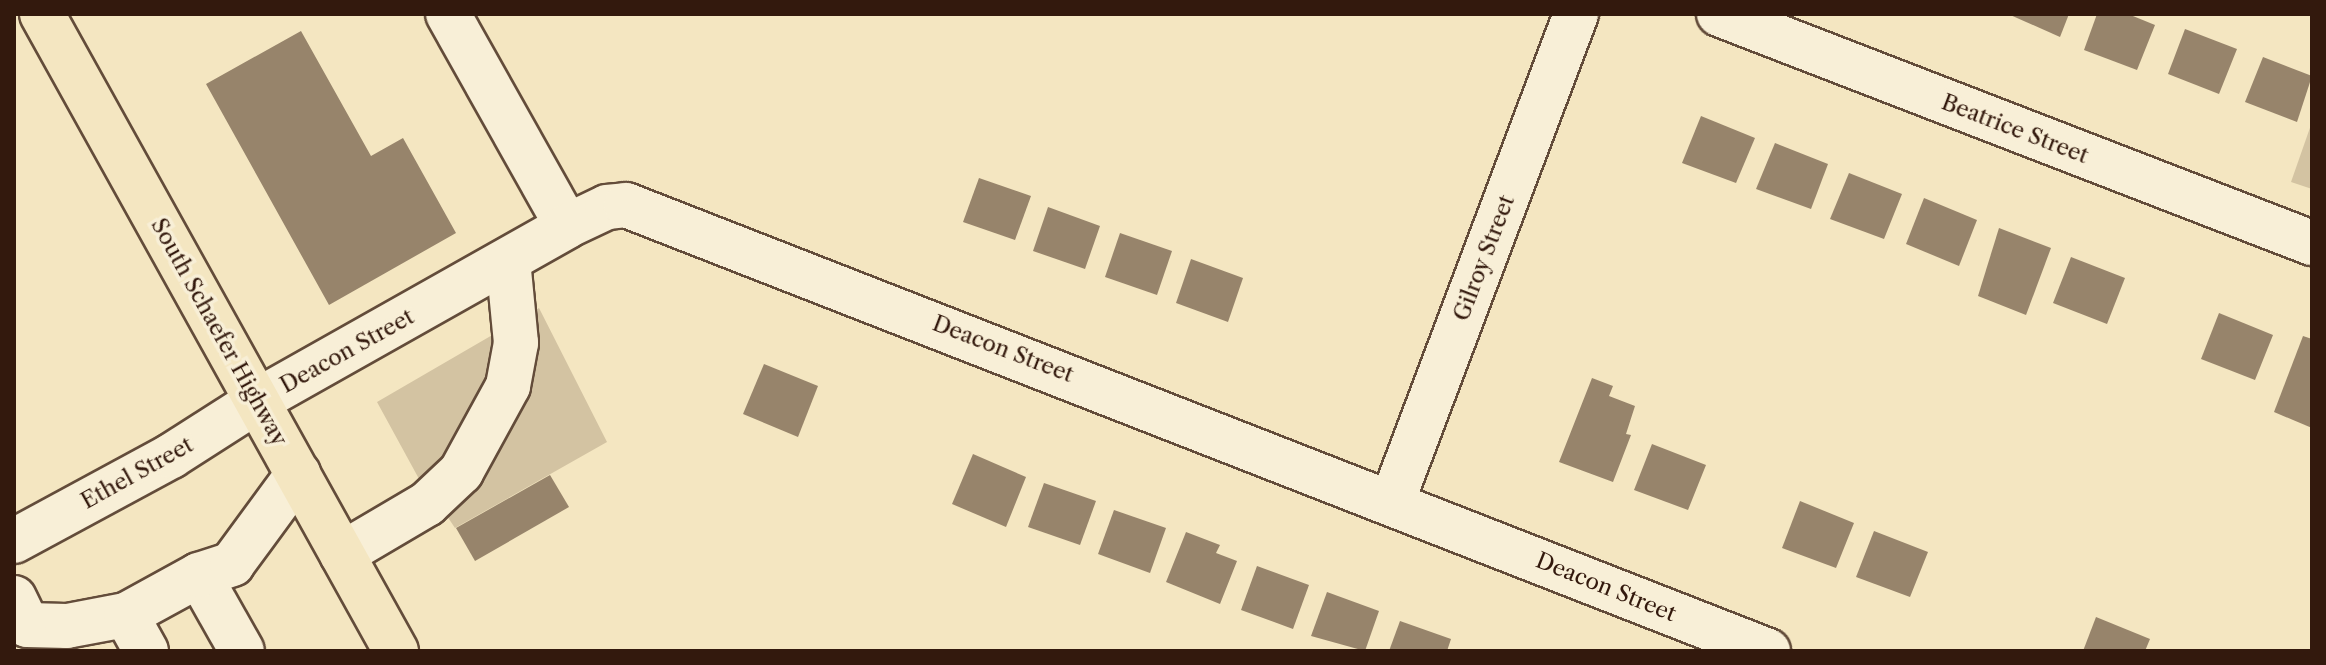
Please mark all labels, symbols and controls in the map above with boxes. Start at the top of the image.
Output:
street label: Beatrice Street [1938,89,2092,169]
street label: Gilroy Street [1448,191,1520,325]
street label: South Schaefer Highway [145,214,293,450]
street label: Deacon Street [276,303,418,399]
street label: Deacon Street [929,310,1077,388]
street label: Ethel Street [76,431,198,515]
street label: Deacon Street [1532,547,1680,627]

